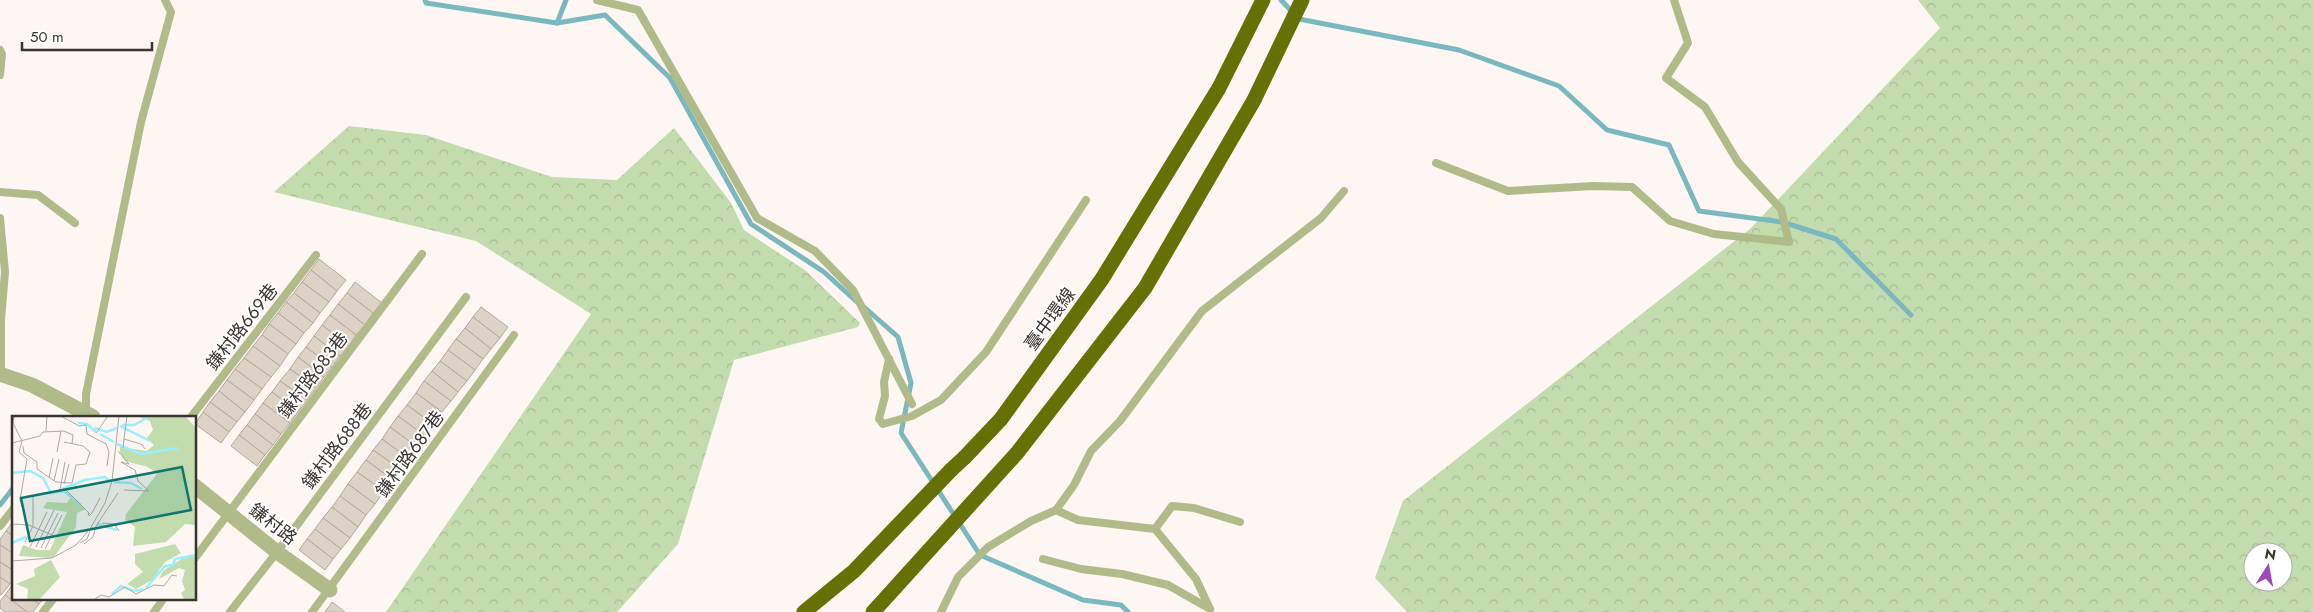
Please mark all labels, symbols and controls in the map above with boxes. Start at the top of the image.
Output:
scale bar [22,20,152,52]
text: 50 m [30,26,64,48]
street label: 鎌村路669巷 [200,278,284,376]
street label: 臺中環線 [1018,282,1082,356]
street label: 鎌村路683巷 [272,326,354,424]
street label: 鎌村路688巷 [296,397,378,495]
street label: 鎌村路687巷 [370,405,450,503]
inset map [12,416,196,600]
street label: 鎌村路 [244,497,302,551]
north arrow [2243,542,2293,592]
text: N [2263,543,2278,565]

